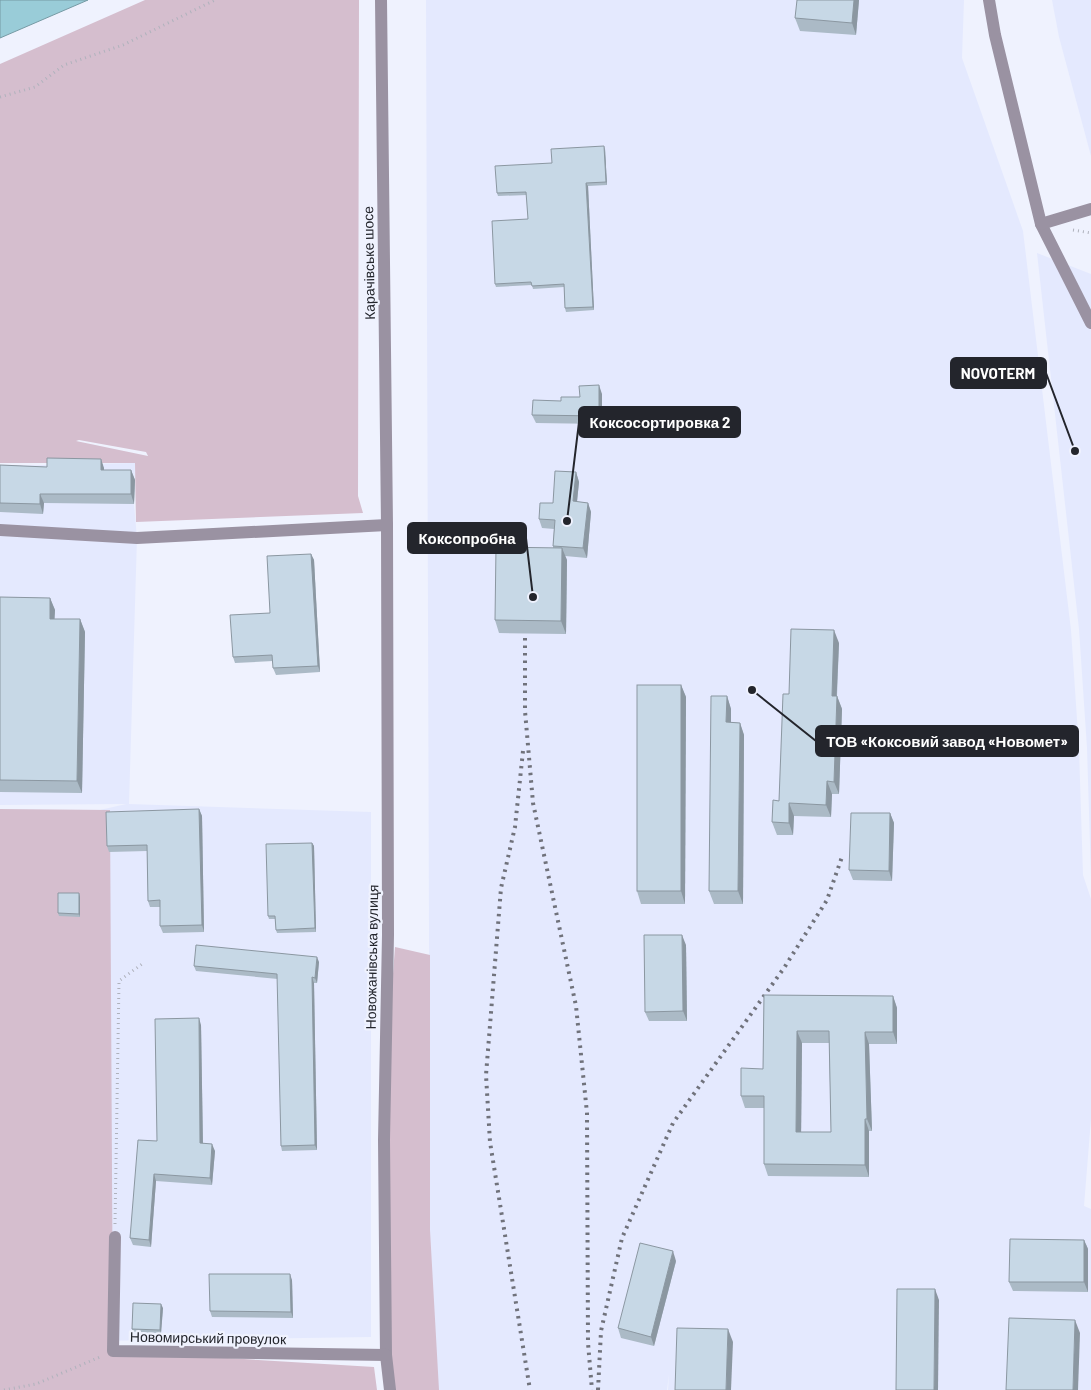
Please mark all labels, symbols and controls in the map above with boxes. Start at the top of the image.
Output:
street label: Карачівське шосе [359,206,378,320]
callout: NOVOTERM [951,358,1046,388]
text: NOVOTERM [961,364,1035,382]
callout: Коксосортировка 2 [579,407,740,437]
text: Коксосортировка 2 [590,413,730,431]
callout: Коксопробна [408,523,526,553]
text: Коксопробна [418,529,516,547]
callout: ТОВ «Коксовий завод «Новомет» [816,726,1078,756]
text: ТОВ «Коксовий завод «Новомет» [826,732,1068,750]
street label: Новожанівська вулиця [362,884,381,1030]
street label: Новомирський провулок [130,1328,287,1347]

